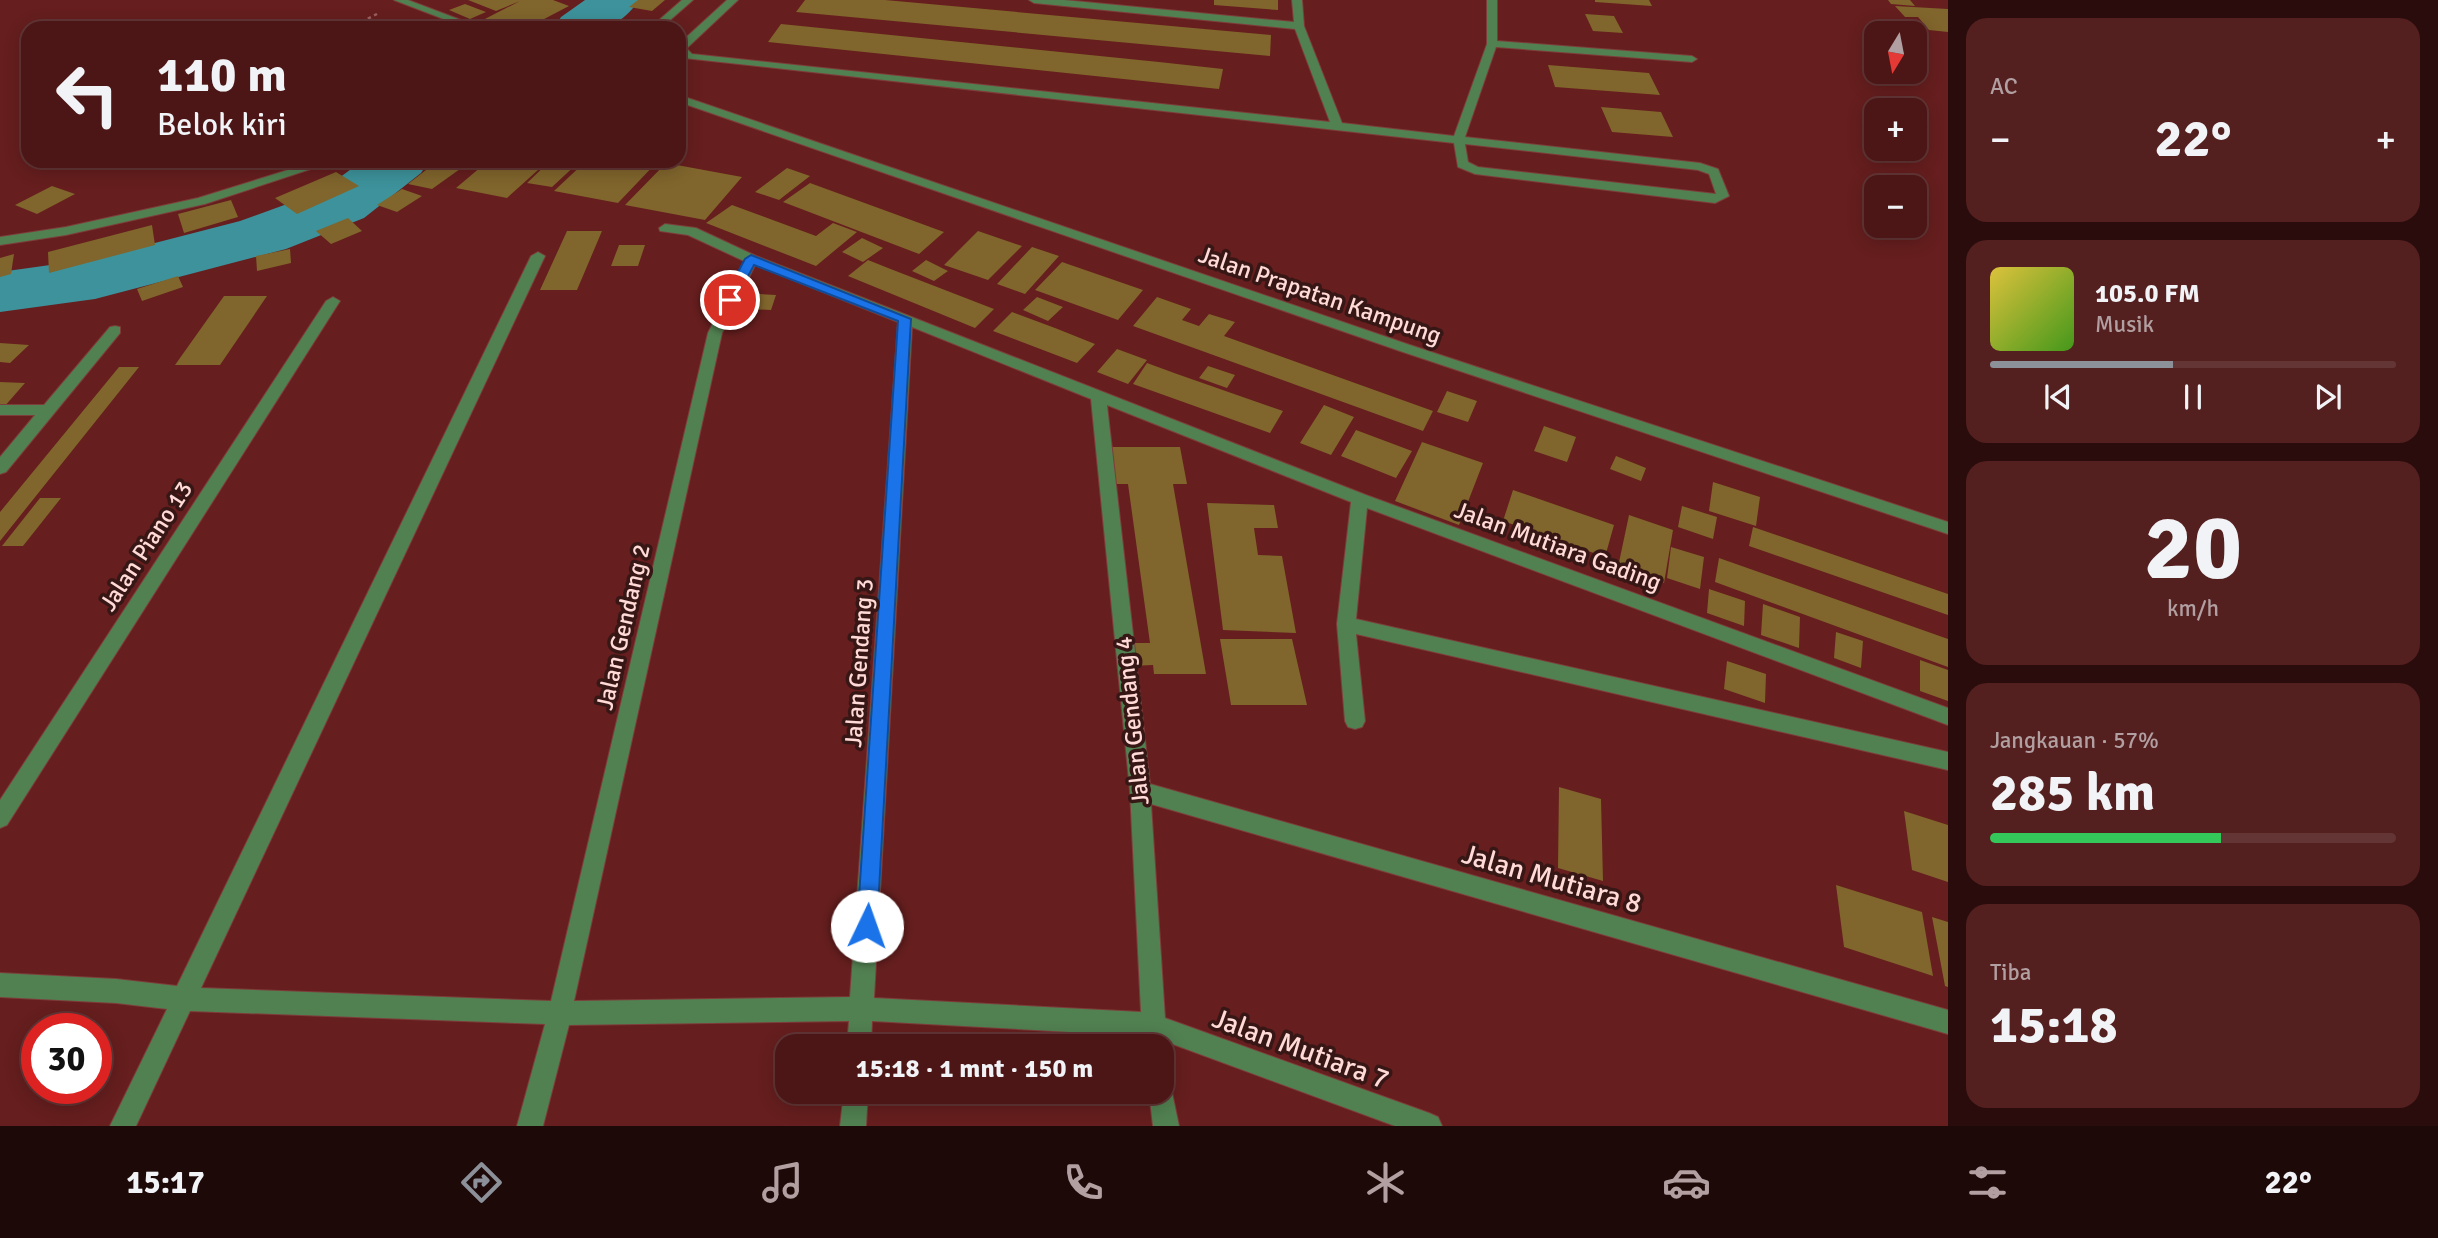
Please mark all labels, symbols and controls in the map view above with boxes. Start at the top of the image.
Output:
north arrow [1864,21,1927,84]
map controls [1864,21,1927,238]
text: 110 m [157,45,287,105]
icon: left [42,49,133,140]
text: AC [1990,72,2018,101]
button: + [1864,98,1927,161]
text: Belok kiri [157,105,287,144]
text: 22° [2155,107,2231,171]
text: − [1990,116,2011,163]
text: + [2375,116,2396,163]
button: − [1864,175,1927,238]
street label: Jalan Prapatan Kampung [1195,239,1445,351]
pin [700,270,760,330]
text: 105.0 FM [2095,278,2200,310]
icon: arrive [711,281,749,319]
text: Musik [2095,310,2154,339]
icon: previous [2039,378,2077,416]
icon: pause [2174,378,2212,416]
icon: next [2309,378,2347,416]
street label: Jalan Piano 13 [93,475,199,617]
text: 20 [2144,492,2242,605]
street label: Jalan Mutiara Gading [1450,495,1666,597]
street label: Jalan Gendang 2 [589,541,657,713]
street label: Jalan Gendang 3 [838,577,880,749]
text: km/h [2167,594,2219,623]
street label: Jalan Gendang 4 [1108,635,1156,807]
text: Jangkauan · 57% [1990,726,2159,755]
text: 285 km [1990,761,2155,825]
street label: Jalan Mutiara 8 [1458,837,1645,921]
position arrow [830,889,904,963]
text: Tiba [1990,958,2031,987]
text: 15:18 [1990,993,2118,1057]
street label: Jalan Mutiara 7 [1208,1001,1393,1097]
speed limit sign: 30 [21,1013,112,1104]
text: 15:18 · 1 mnt · 150 m [856,1053,1093,1085]
icon: directions [457,1158,506,1207]
icon: music [758,1158,807,1207]
icon: phone [1059,1158,1108,1207]
icon: climate [1361,1158,1410,1207]
icon: car [1662,1158,1711,1207]
icon: filters [1963,1158,2012,1207]
text: 15:17 [126,1163,205,1202]
text: 22° [2264,1163,2312,1202]

